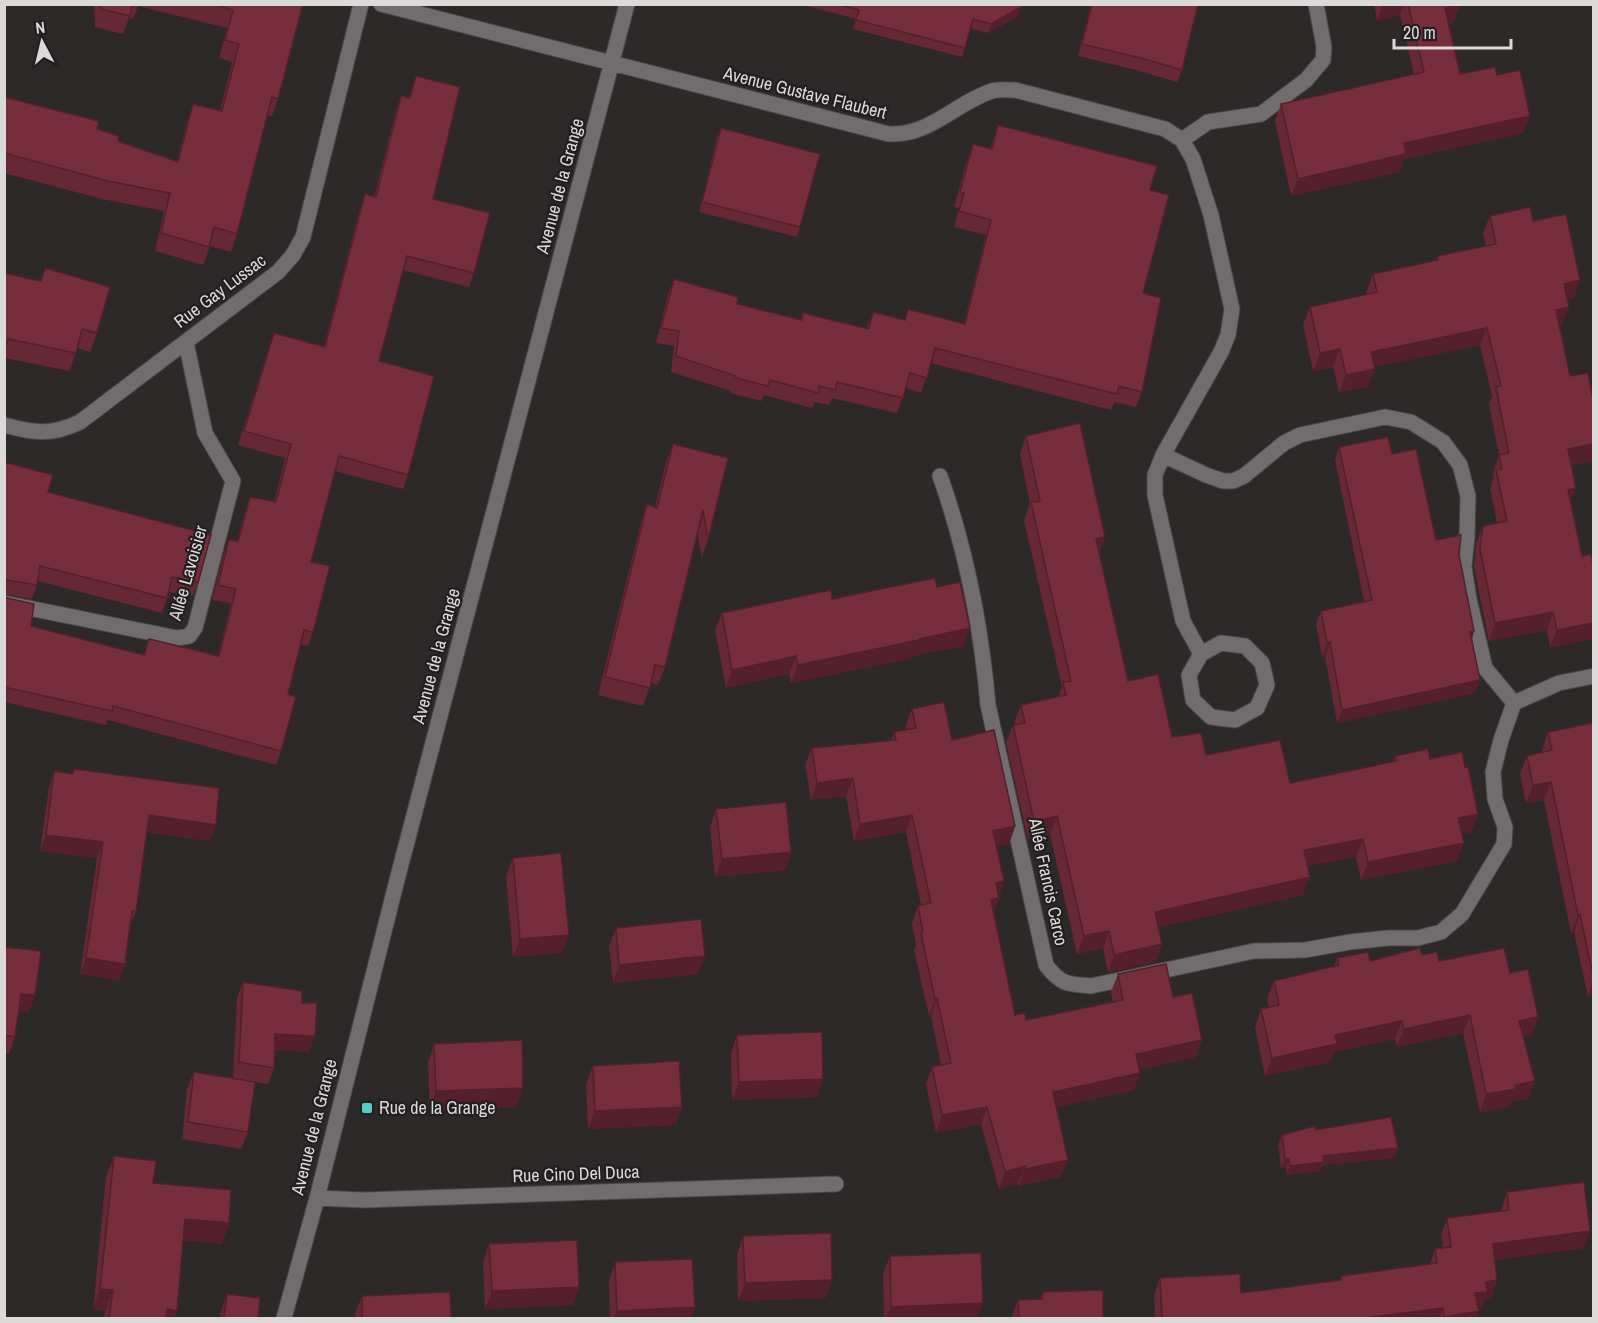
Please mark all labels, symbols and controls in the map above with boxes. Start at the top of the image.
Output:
north arrow [12,12,72,72]
scale bar [1394,12,1511,50]
text: N [34,16,46,39]
text: 20 m [1403,20,1436,45]
street label: Avenue Gustave Flaubert [720,60,889,125]
street label: Avenue de la Grange [529,115,590,257]
street label: Rue Gay Lussac [169,248,271,333]
street label: Allée Lavoisier [162,522,213,624]
street label: Avenue de la Grange [405,585,466,727]
street label: Allée Francis Carco [1023,815,1074,948]
street label: Avenue de la Grange [284,1056,342,1198]
place label: Rue de la Grange [379,1095,496,1120]
marker: Rue de la Grange [360,1101,374,1115]
street label: Rue Cino Del Duca [512,1159,640,1188]

